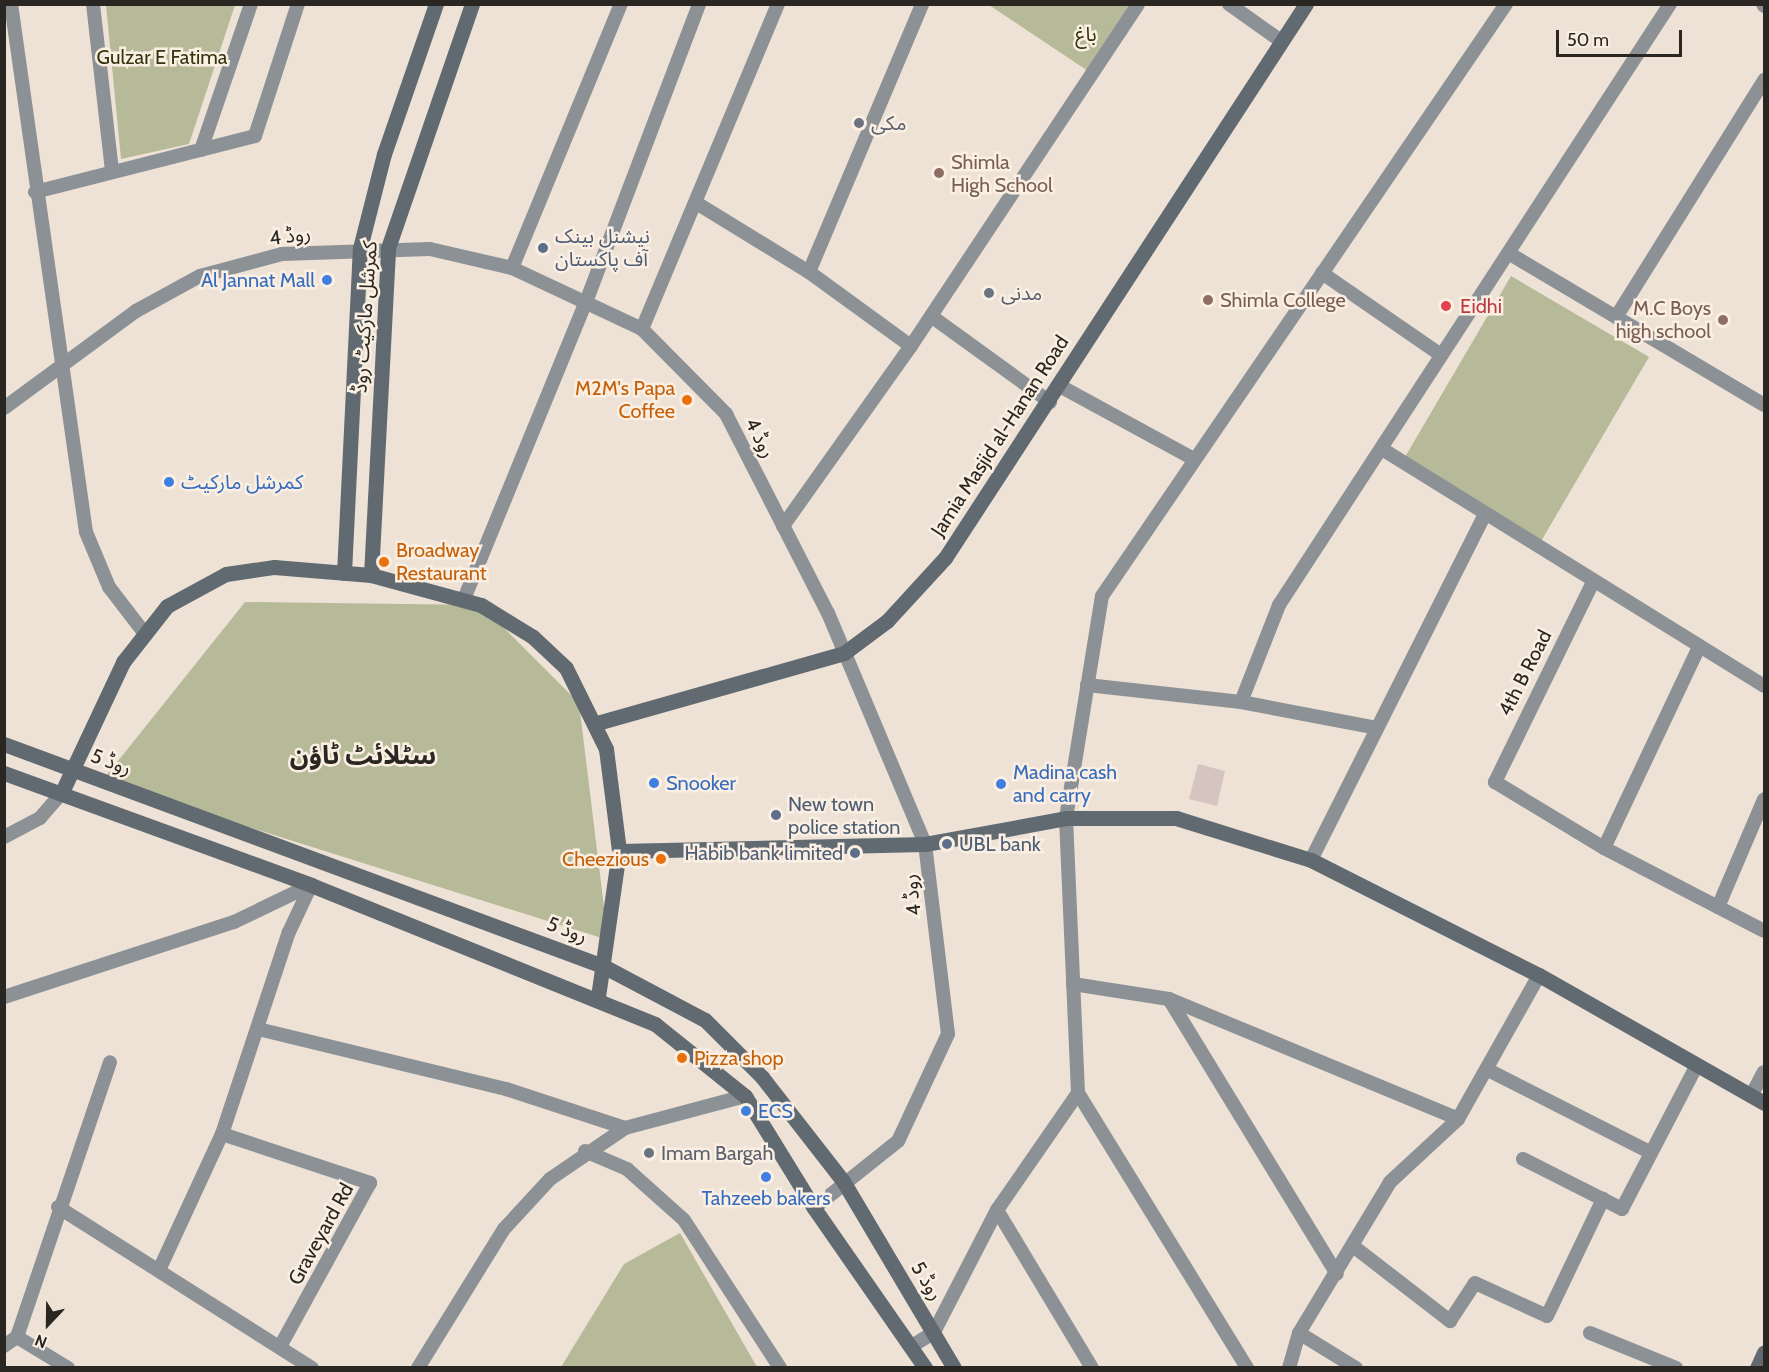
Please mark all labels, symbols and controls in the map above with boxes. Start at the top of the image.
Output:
scale bar [1559,18,1685,56]
park label: باغ [1075,22,1097,46]
text: 50 m [1567,29,1609,51]
park label: Gulzar E Fatima [97,45,227,69]
place label: مکی [871,111,906,135]
marker: مکی [852,116,866,130]
place label: Shimla High School [951,150,1053,197]
marker: Shimla High School [932,166,946,180]
street label: روڈ 4 [268,221,312,251]
place label: نیشنل بینک آف پاکستان [555,225,650,272]
street label: کمرشل مارکیٹ روڈ [348,240,382,394]
marker: نیشنل بینک آف پاکستان [536,241,550,255]
place label: Al Jannat Mall [201,268,315,292]
marker: Al Jannat Mall [320,273,334,287]
place label: مدنی [1001,281,1042,305]
marker: مدنی [982,286,996,300]
place label: Shimla College [1220,288,1346,312]
marker: Shimla College [1201,293,1215,307]
place label: Eidhi [1460,294,1502,318]
place label: M.C Boys high school [1616,296,1711,343]
marker: Eidhi [1437,297,1455,315]
marker: M.C Boys high school [1716,313,1730,327]
street label: Jamia Masjid al-Hanan Road [926,331,1074,541]
place label: M2M's Papa Coffee [575,376,675,423]
marker: M2M's Papa Coffee [680,393,694,407]
street label: روڈ 4 [740,414,780,462]
place label: کمرشل مارکیٹ [181,470,303,494]
marker: کمرشل مارکیٹ [162,475,176,489]
place label: Broadway Restaurant [396,538,487,585]
marker: Broadway Restaurant [377,555,391,569]
street label: 4th B Road [1493,626,1557,720]
district label: سٹلائٹ ٹاؤن [290,740,436,772]
street label: روڈ 5 [88,744,134,780]
place label: Madina cash and carry [1013,760,1117,807]
place label: Snooker [666,771,736,795]
marker: Snooker [647,776,661,790]
marker: Madina cash and carry [994,777,1008,791]
place label: New town police station [788,792,900,839]
marker: New town police station [769,808,783,822]
place label: UBL bank [959,832,1041,856]
marker: UBL bank [940,837,954,851]
place label: Habib bank limited [684,841,843,865]
marker: Habib bank limited [848,846,862,860]
place label: Cheezious [562,847,649,871]
marker: Cheezious [654,852,668,866]
street label: روڈ 4 [898,873,926,917]
street label: روڈ 5 [544,912,590,948]
place label: Pizza shop [694,1046,784,1070]
marker: Pizza shop [675,1051,689,1065]
place label: ECS [758,1099,793,1123]
marker: ECS [739,1104,753,1118]
place label: Imam Bargah [661,1141,773,1165]
marker: Imam Bargah [642,1146,656,1160]
marker: Tahzeeb bakers [759,1170,773,1184]
street label: Graveyard Rd [283,1179,359,1289]
place label: Tahzeeb bakers [701,1186,831,1210]
street label: روڈ 5 [906,1257,948,1305]
north arrow [18,1294,78,1354]
text: N [32,1330,50,1352]

